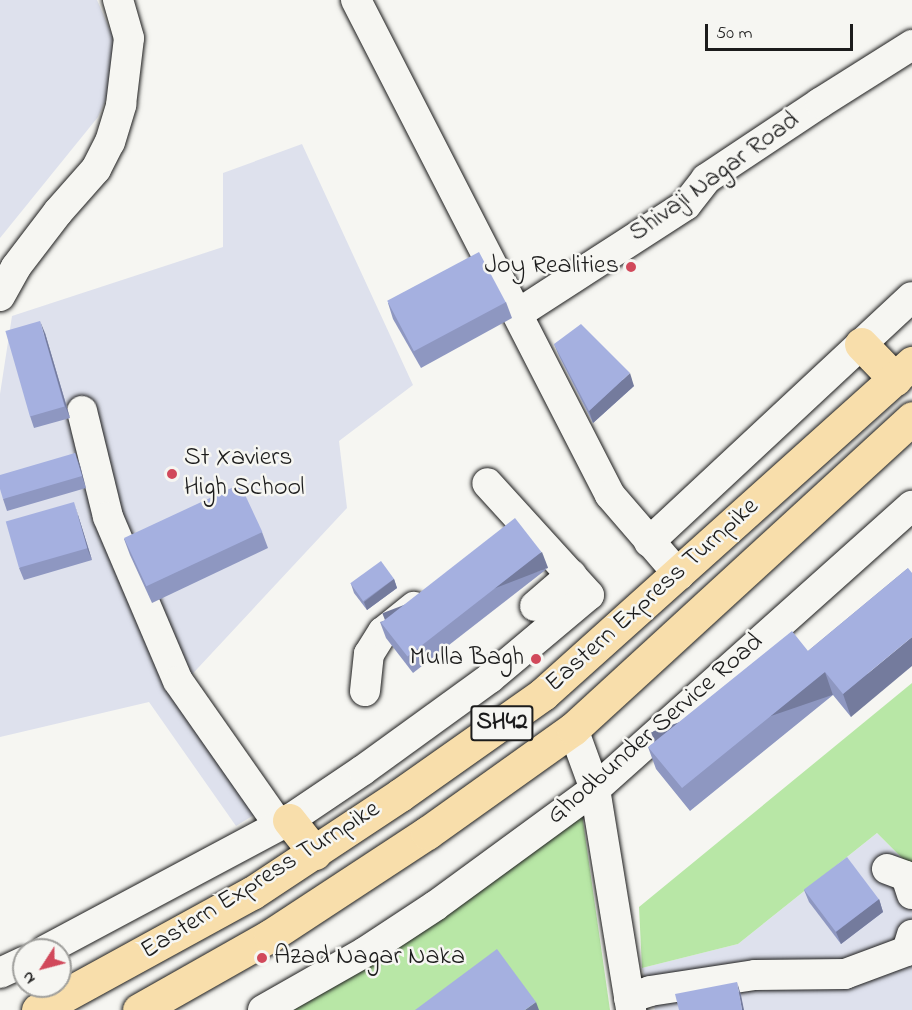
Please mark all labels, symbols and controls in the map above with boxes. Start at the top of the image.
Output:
scale bar [708,12,856,50]
text: 50 m [716,21,753,47]
street label: Shivaji Nagar Road [624,106,806,250]
place label: Joy Realities [484,251,619,283]
marker: Joy Realities [624,260,638,274]
place label: St Xaviers High School [184,443,305,504]
marker: St Xaviers High School [165,467,179,481]
street label: Eastern Express Turnpike [540,492,766,700]
street label: Ghodbunder Service Road [542,628,770,832]
place label: Mulla Bagh [410,643,524,675]
marker: Mulla Bagh [529,652,543,666]
road number: SH42 [469,702,535,744]
street label: Eastern Express Turnpike [136,795,386,967]
north arrow [12,938,72,998]
place label: Azad Nagar Naka [274,942,465,974]
marker: Azad Nagar Naka [255,951,269,965]
text: N [16,966,42,989]

